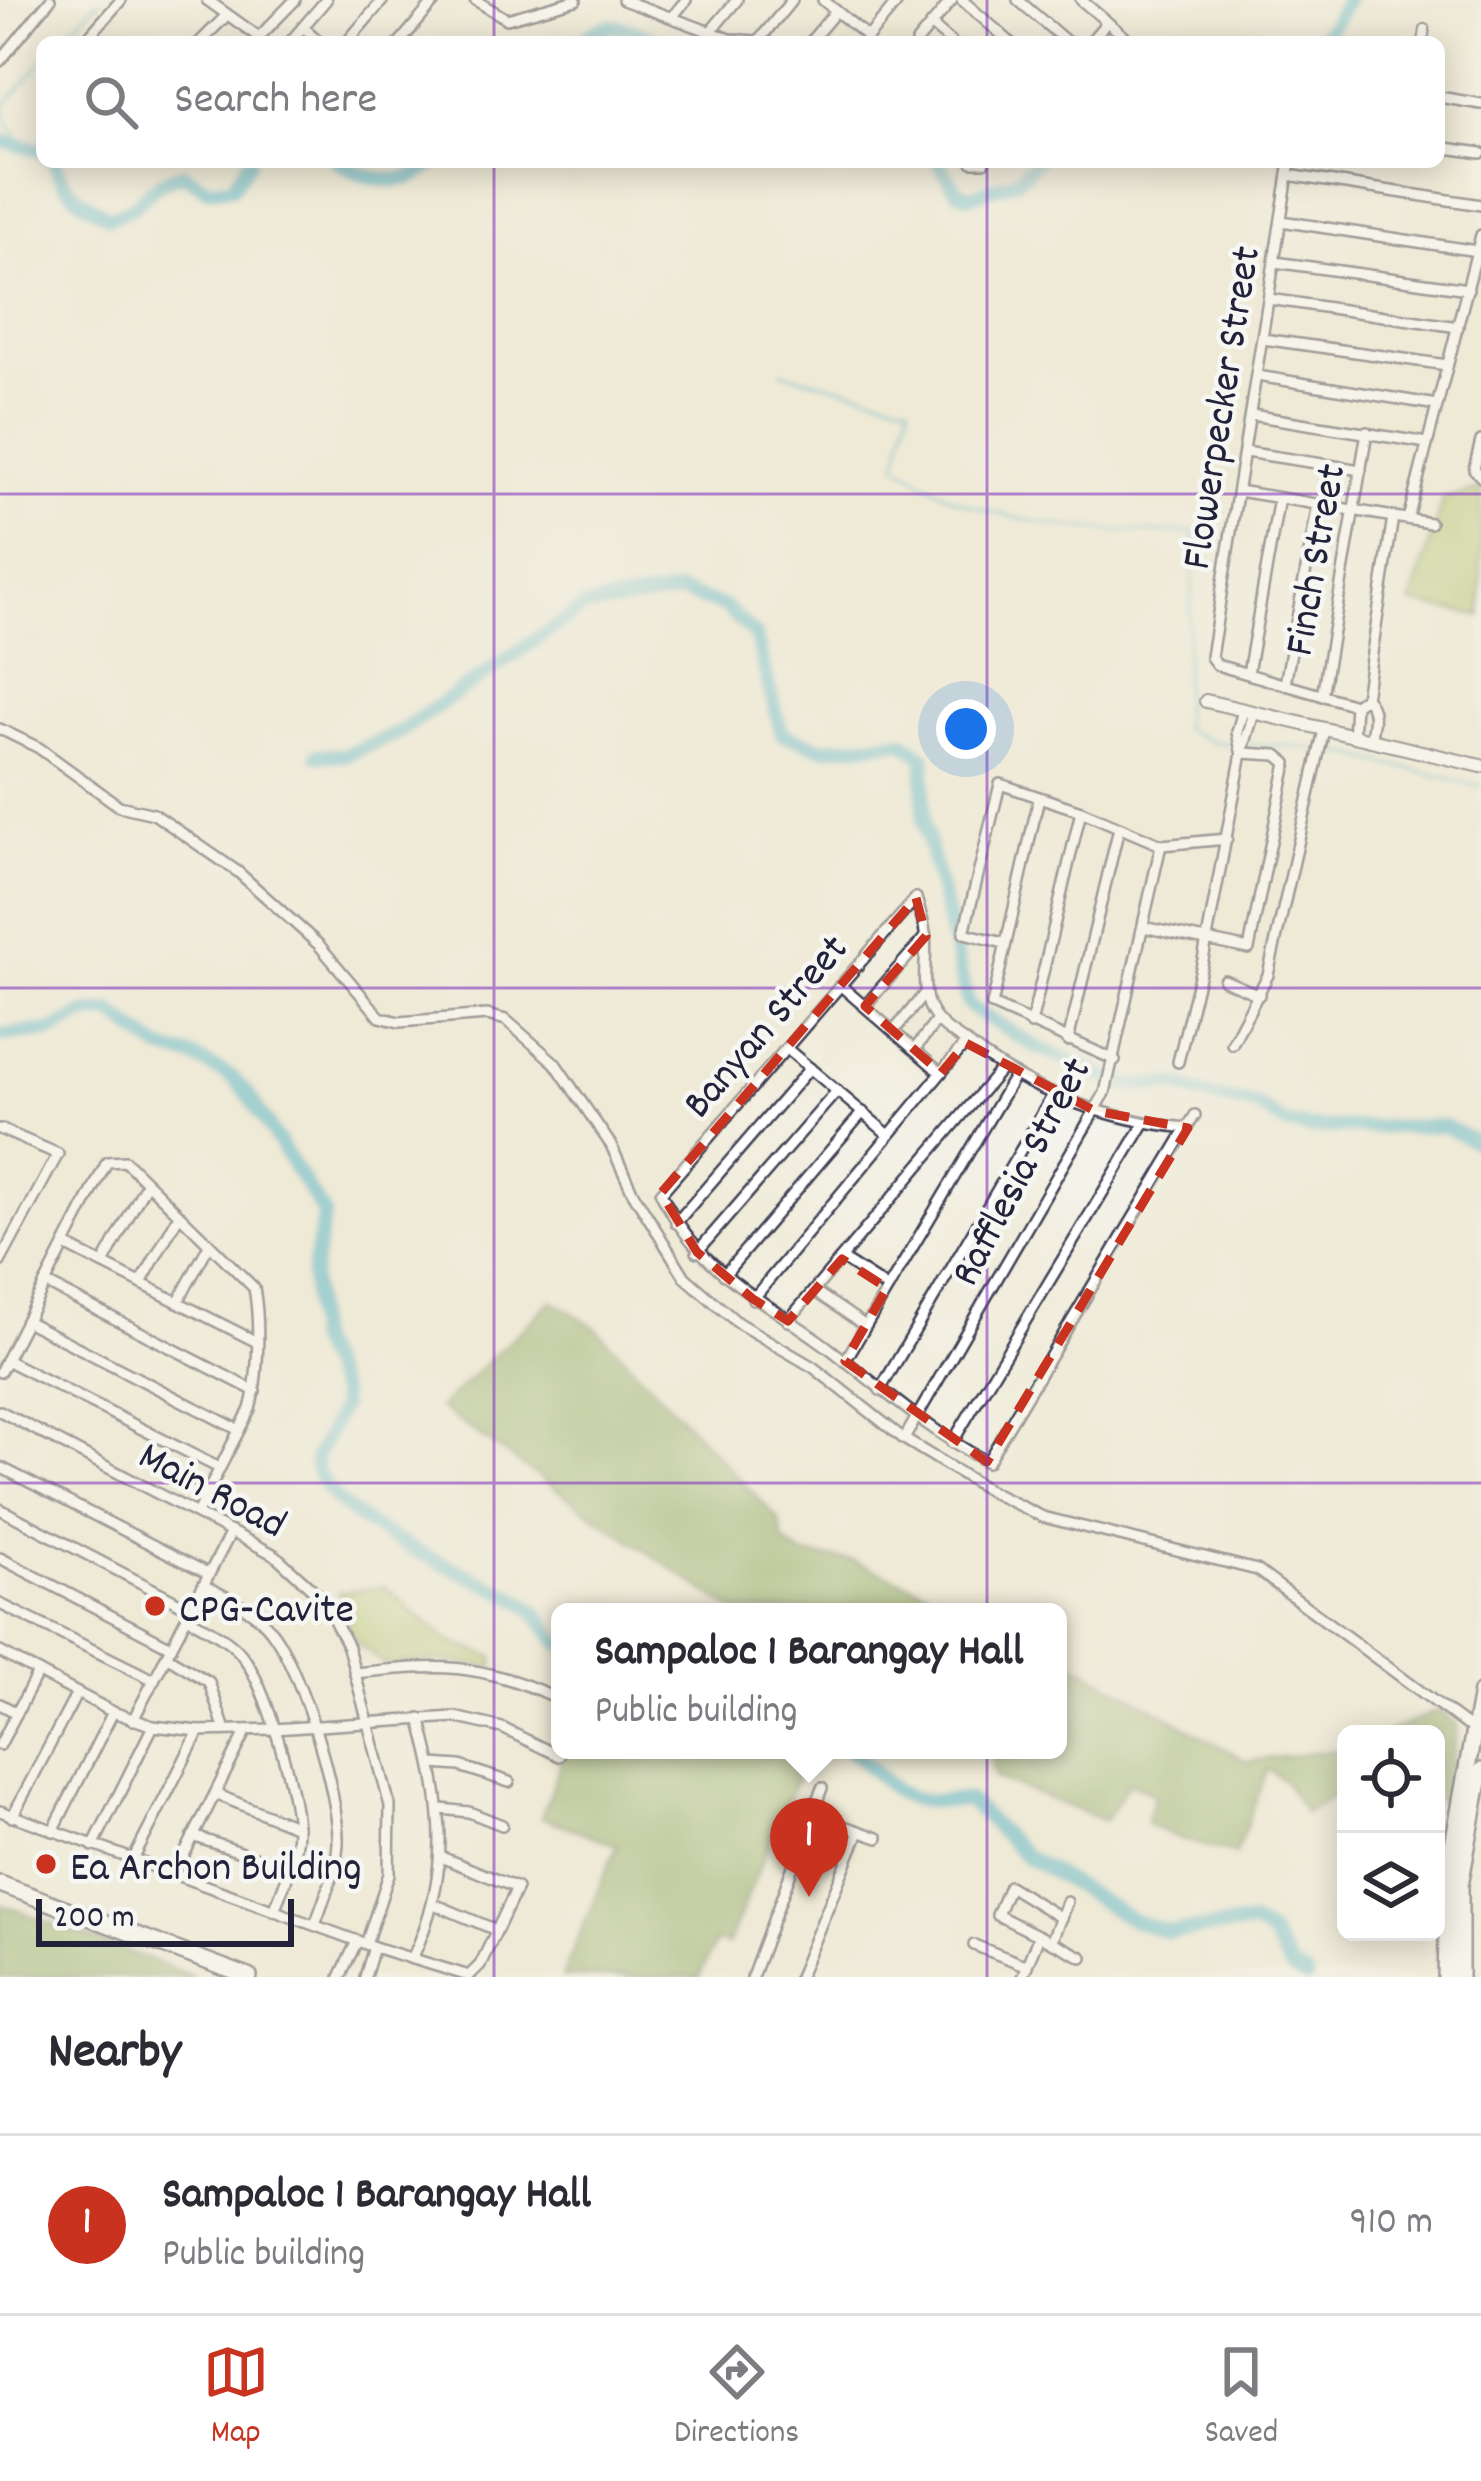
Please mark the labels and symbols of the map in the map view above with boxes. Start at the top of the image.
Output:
street label: Flowerpecker Street [1170,242,1280,574]
street label: Finch Street [1273,460,1365,661]
your location [936,699,996,759]
street label: Banyan Street [671,923,865,1134]
street label: Rafflesia Street [939,1048,1110,1298]
street label: Main Road [126,1429,295,1557]
place label: CPG-Cavite [179,1583,354,1643]
marker: CPG-Cavite [142,1593,168,1619]
pin: 1 [770,1798,848,1897]
place label: Ea Archon Building [70,1841,362,1901]
marker: Ea Archon Building [33,1851,59,1877]
scale bar [36,1893,294,1946]

